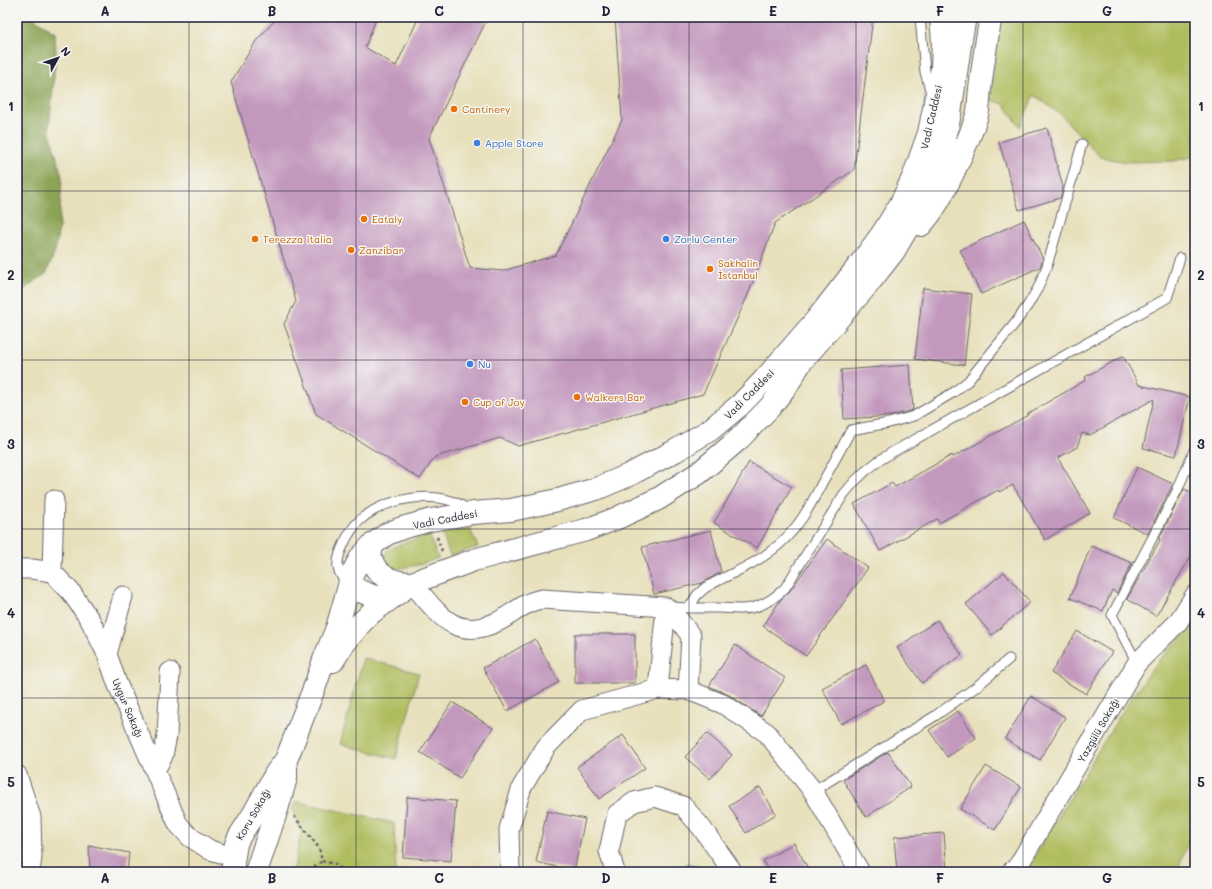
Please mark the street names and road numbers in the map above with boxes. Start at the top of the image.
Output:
street label: Vadi Caddesi [917,84,945,150]
street label: Vadi Caddesi [721,366,777,422]
street label: Vadi Caddesi [412,506,478,532]
street label: Uygur Sokağı [109,676,147,740]
street label: Yazgülü Sokağı [1074,695,1122,765]
street label: Koru Sokağı [233,786,273,842]

